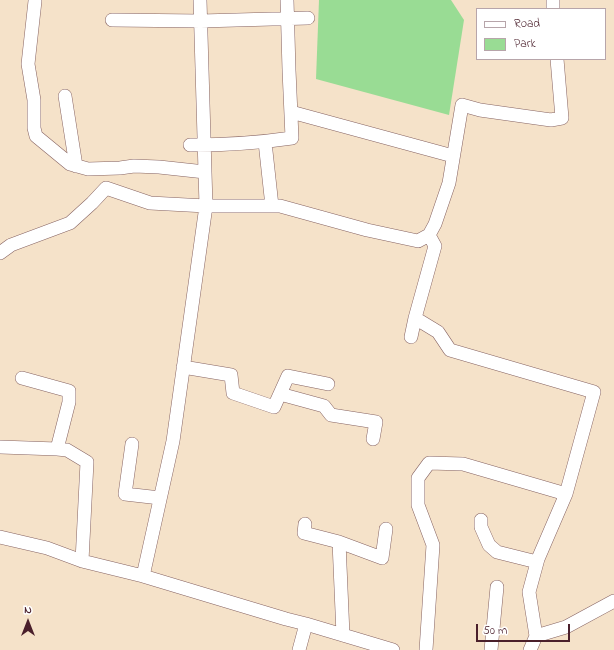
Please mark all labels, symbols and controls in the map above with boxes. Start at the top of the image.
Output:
legend [476,8,606,60]
text: Road [514,15,540,33]
text: Park [514,35,536,53]
north arrow [8,602,48,642]
text: N [24,602,32,618]
scale bar [478,616,572,642]
text: 50 m [483,622,507,640]

